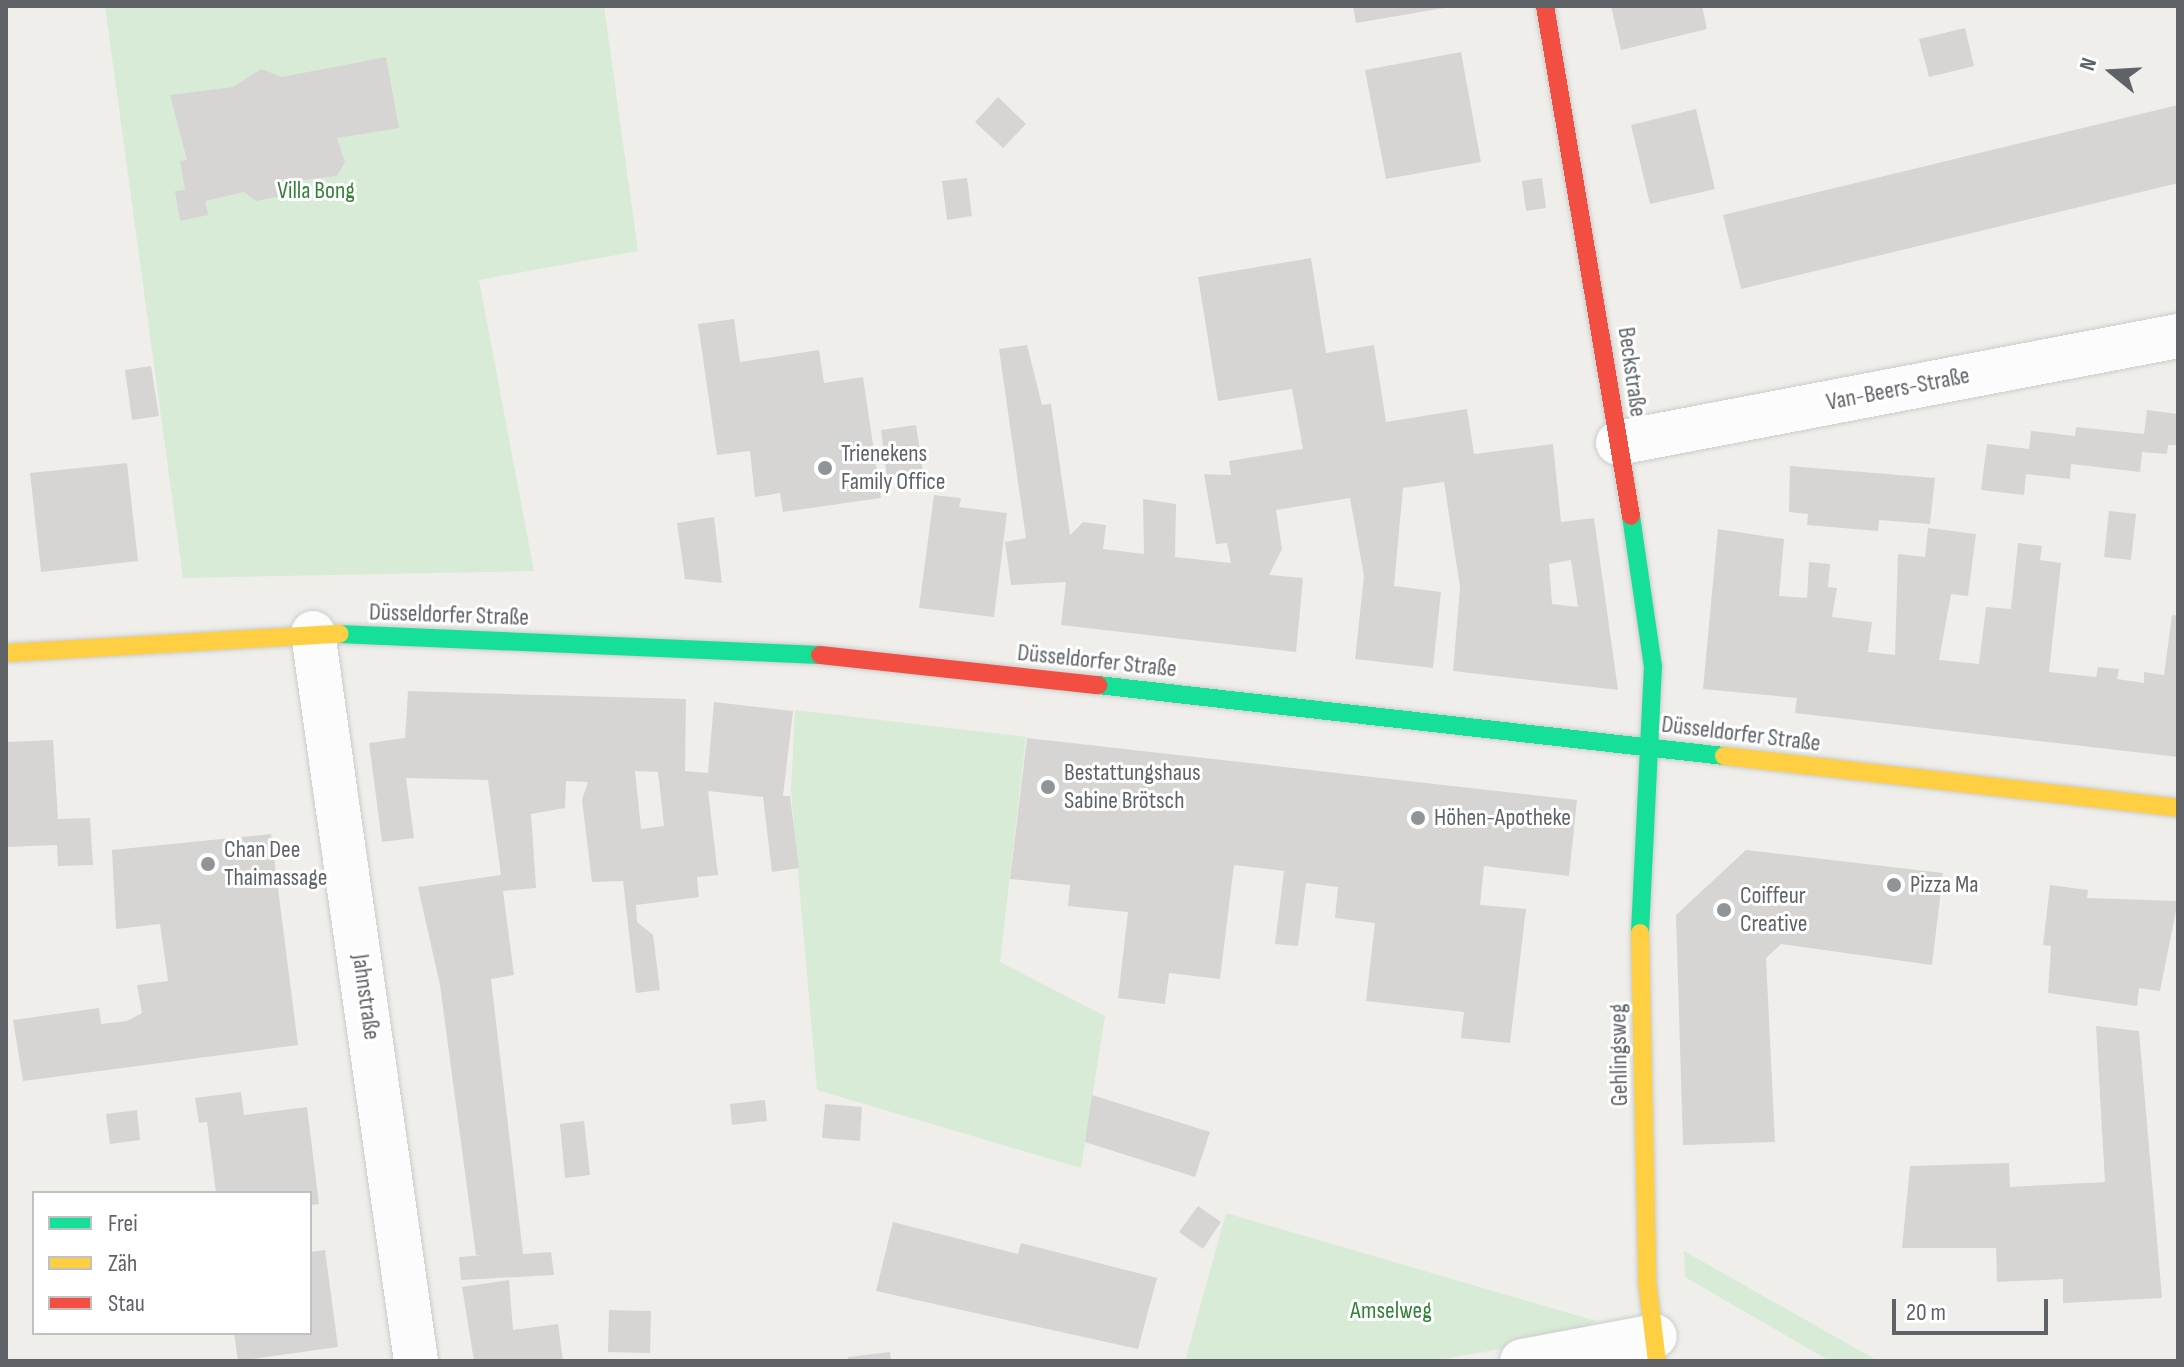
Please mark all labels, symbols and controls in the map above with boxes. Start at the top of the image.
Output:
north arrow [2072,32,2152,112]
text: N [2074,55,2103,74]
park label: Villa Bong [277,177,355,205]
street label: Beckstraße [1611,325,1653,419]
street label: Van-Beers-Straße [1824,361,1972,417]
place label: Trienekens Family Office [841,440,946,496]
marker: Trienekens Family Office [816,459,834,477]
street label: Düsseldorfer Straße [369,598,529,632]
street label: Düsseldorfer Straße [1016,638,1178,684]
street label: Düsseldorfer Straße [1660,710,1822,758]
place label: Bestattungshaus Sabine Brötsch [1064,759,1201,815]
marker: Bestattungshaus Sabine Brötsch [1039,778,1057,796]
place label: Höhen-Apotheke [1434,804,1571,832]
marker: Höhen-Apotheke [1409,809,1427,827]
place label: Chan Dee Thaimassage [224,836,327,892]
marker: Chan Dee Thaimassage [199,855,217,873]
place label: Pizza Ma [1910,871,1978,899]
marker: Pizza Ma [1885,876,1903,894]
place label: Coiffeur Creative [1740,882,1807,938]
marker: Coiffeur Creative [1715,901,1733,919]
street label: Jahnstraße [346,952,386,1042]
street label: Gehlingsweg [1604,1004,1634,1106]
legend [32,1191,312,1335]
text: Frei [108,1209,138,1238]
text: Zäh [108,1249,137,1278]
scale bar [1896,1283,2052,1333]
text: Stau [108,1289,145,1318]
park label: Amselweg [1350,1297,1432,1325]
text: 20 m [1906,1298,1946,1327]

